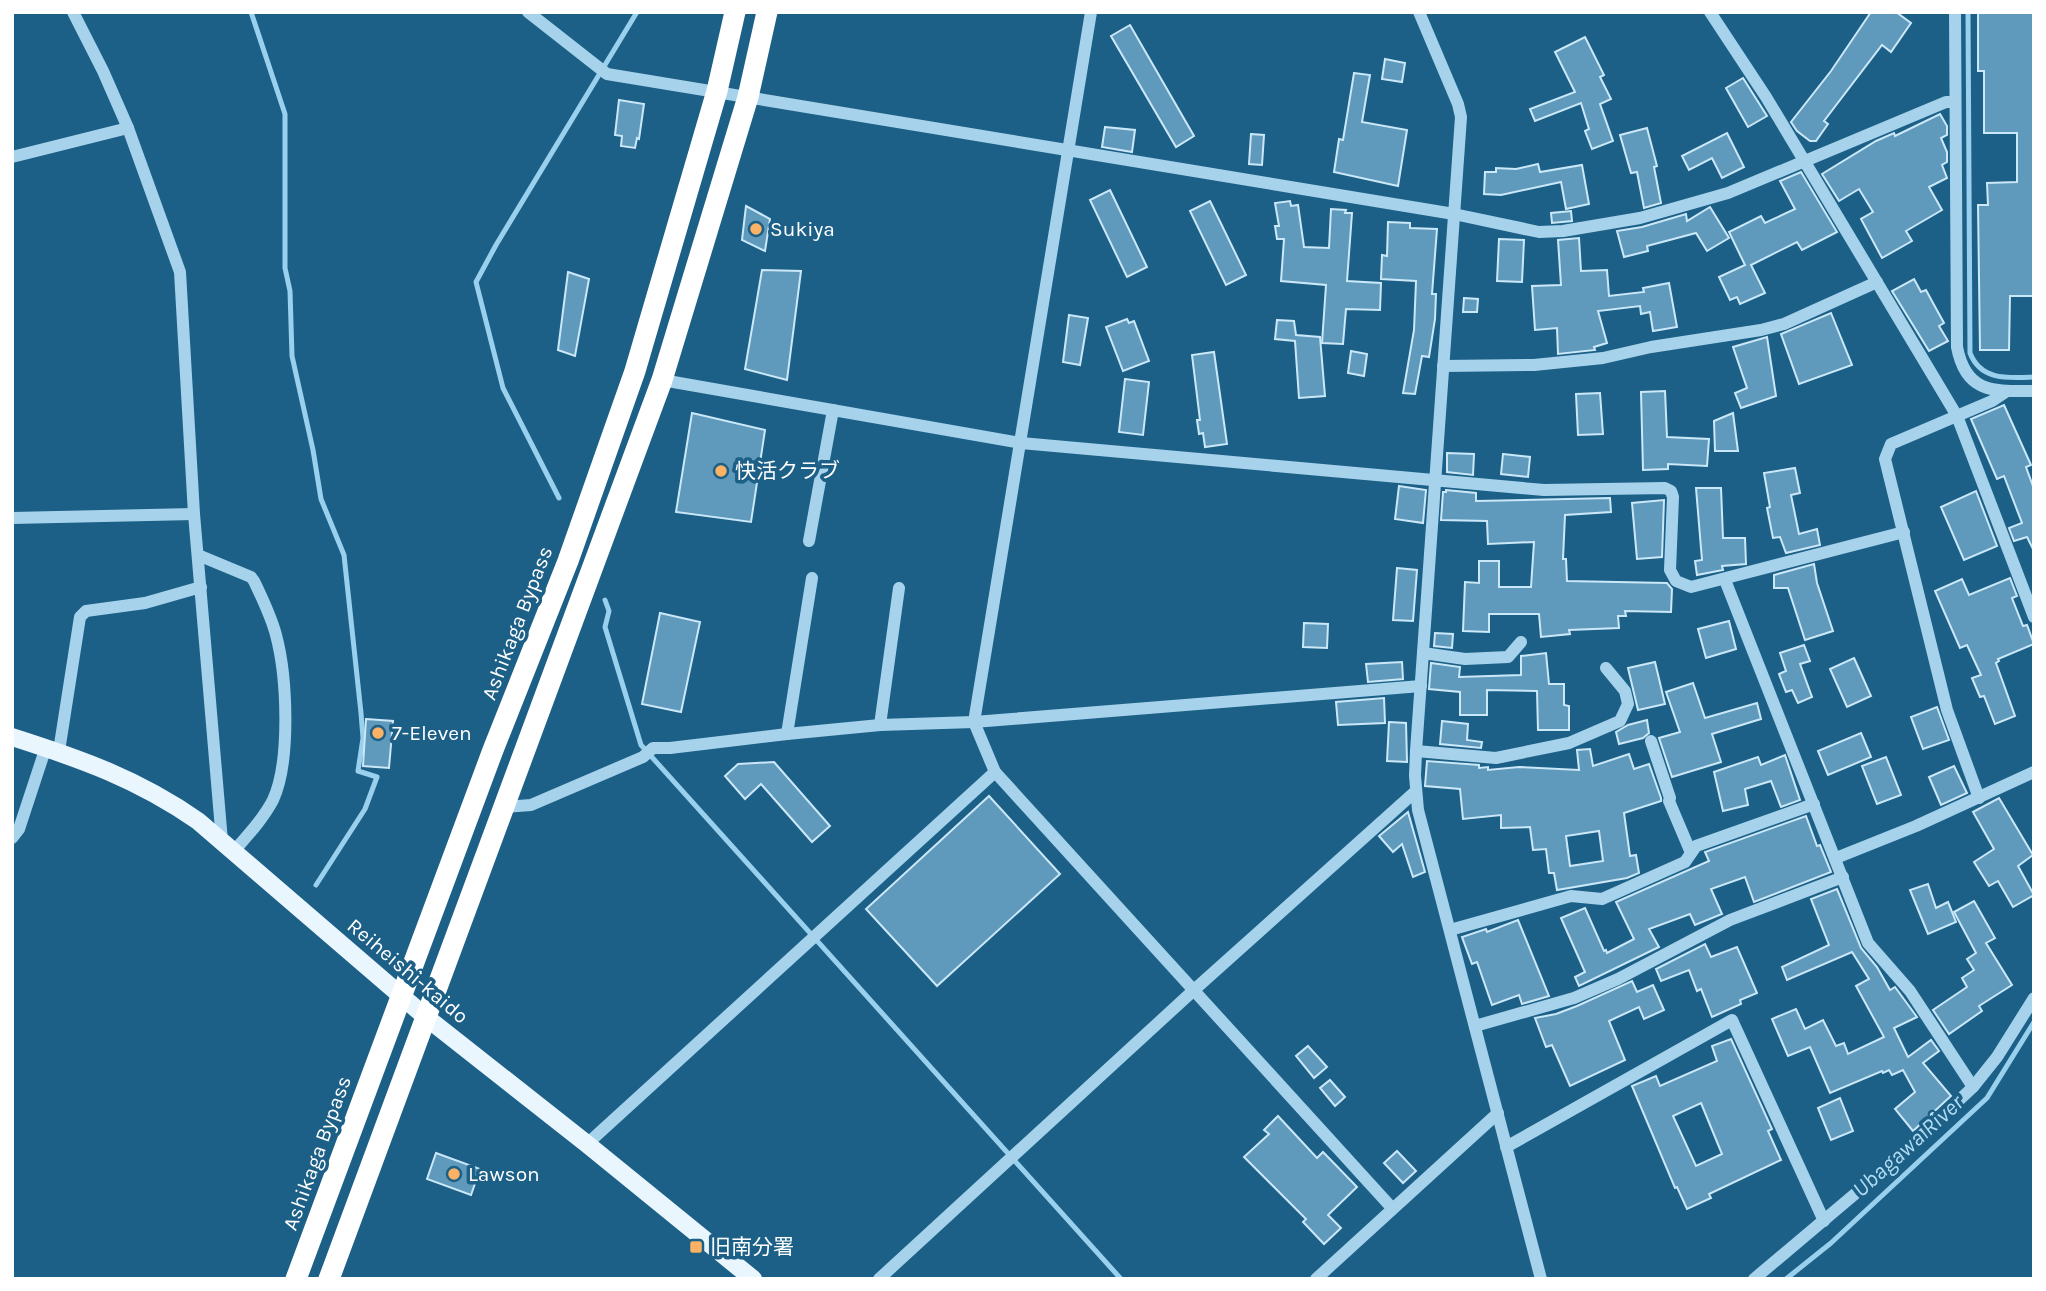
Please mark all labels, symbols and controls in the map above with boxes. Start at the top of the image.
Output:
place label: Sukiya [770,217,835,241]
marker: Sukiya [748,221,764,237]
place label: 快活クラブ [735,459,840,483]
marker: 快活クラブ [713,463,729,479]
street label: Ashikaga Bypass [477,543,557,703]
place label: 7-Eleven [392,721,472,745]
marker: 7-Eleven [370,725,386,741]
street label: Reiheishi-kaido [343,913,473,1029]
street label: Ashikaga Bypass [278,1073,356,1233]
water label: Ubagawa River [1847,1088,1970,1203]
place label: Lawson [468,1162,540,1186]
marker: Lawson [446,1166,462,1182]
place label: 旧南分署 [710,1235,794,1259]
marker: 旧南分署 [688,1239,704,1255]

